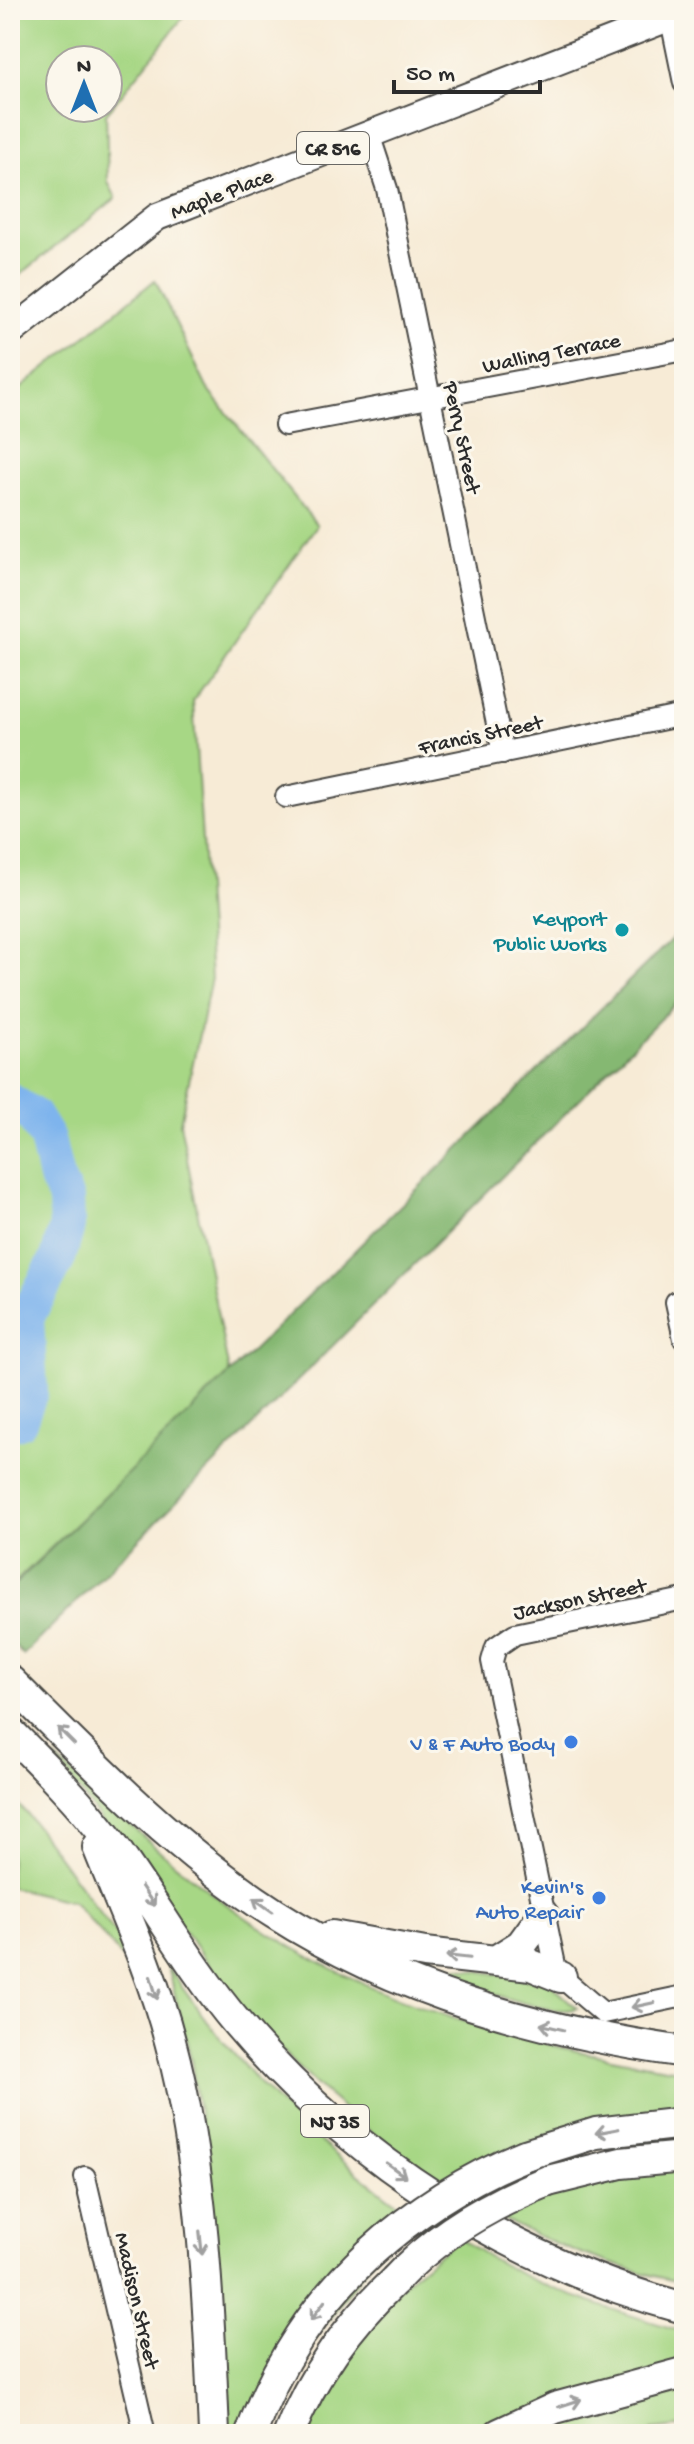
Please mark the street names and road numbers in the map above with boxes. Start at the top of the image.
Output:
road number: CR 516 [297,132,369,164]
street label: Maple Place [167,164,278,227]
street label: Walling Terrace [481,329,624,381]
street label: Perry Street [435,379,485,498]
street label: Francis Street [416,711,547,763]
street label: Jackson Street [511,1574,651,1628]
road number: NJ 35 [301,2105,369,2137]
street label: Madison Street [107,2230,164,2374]

